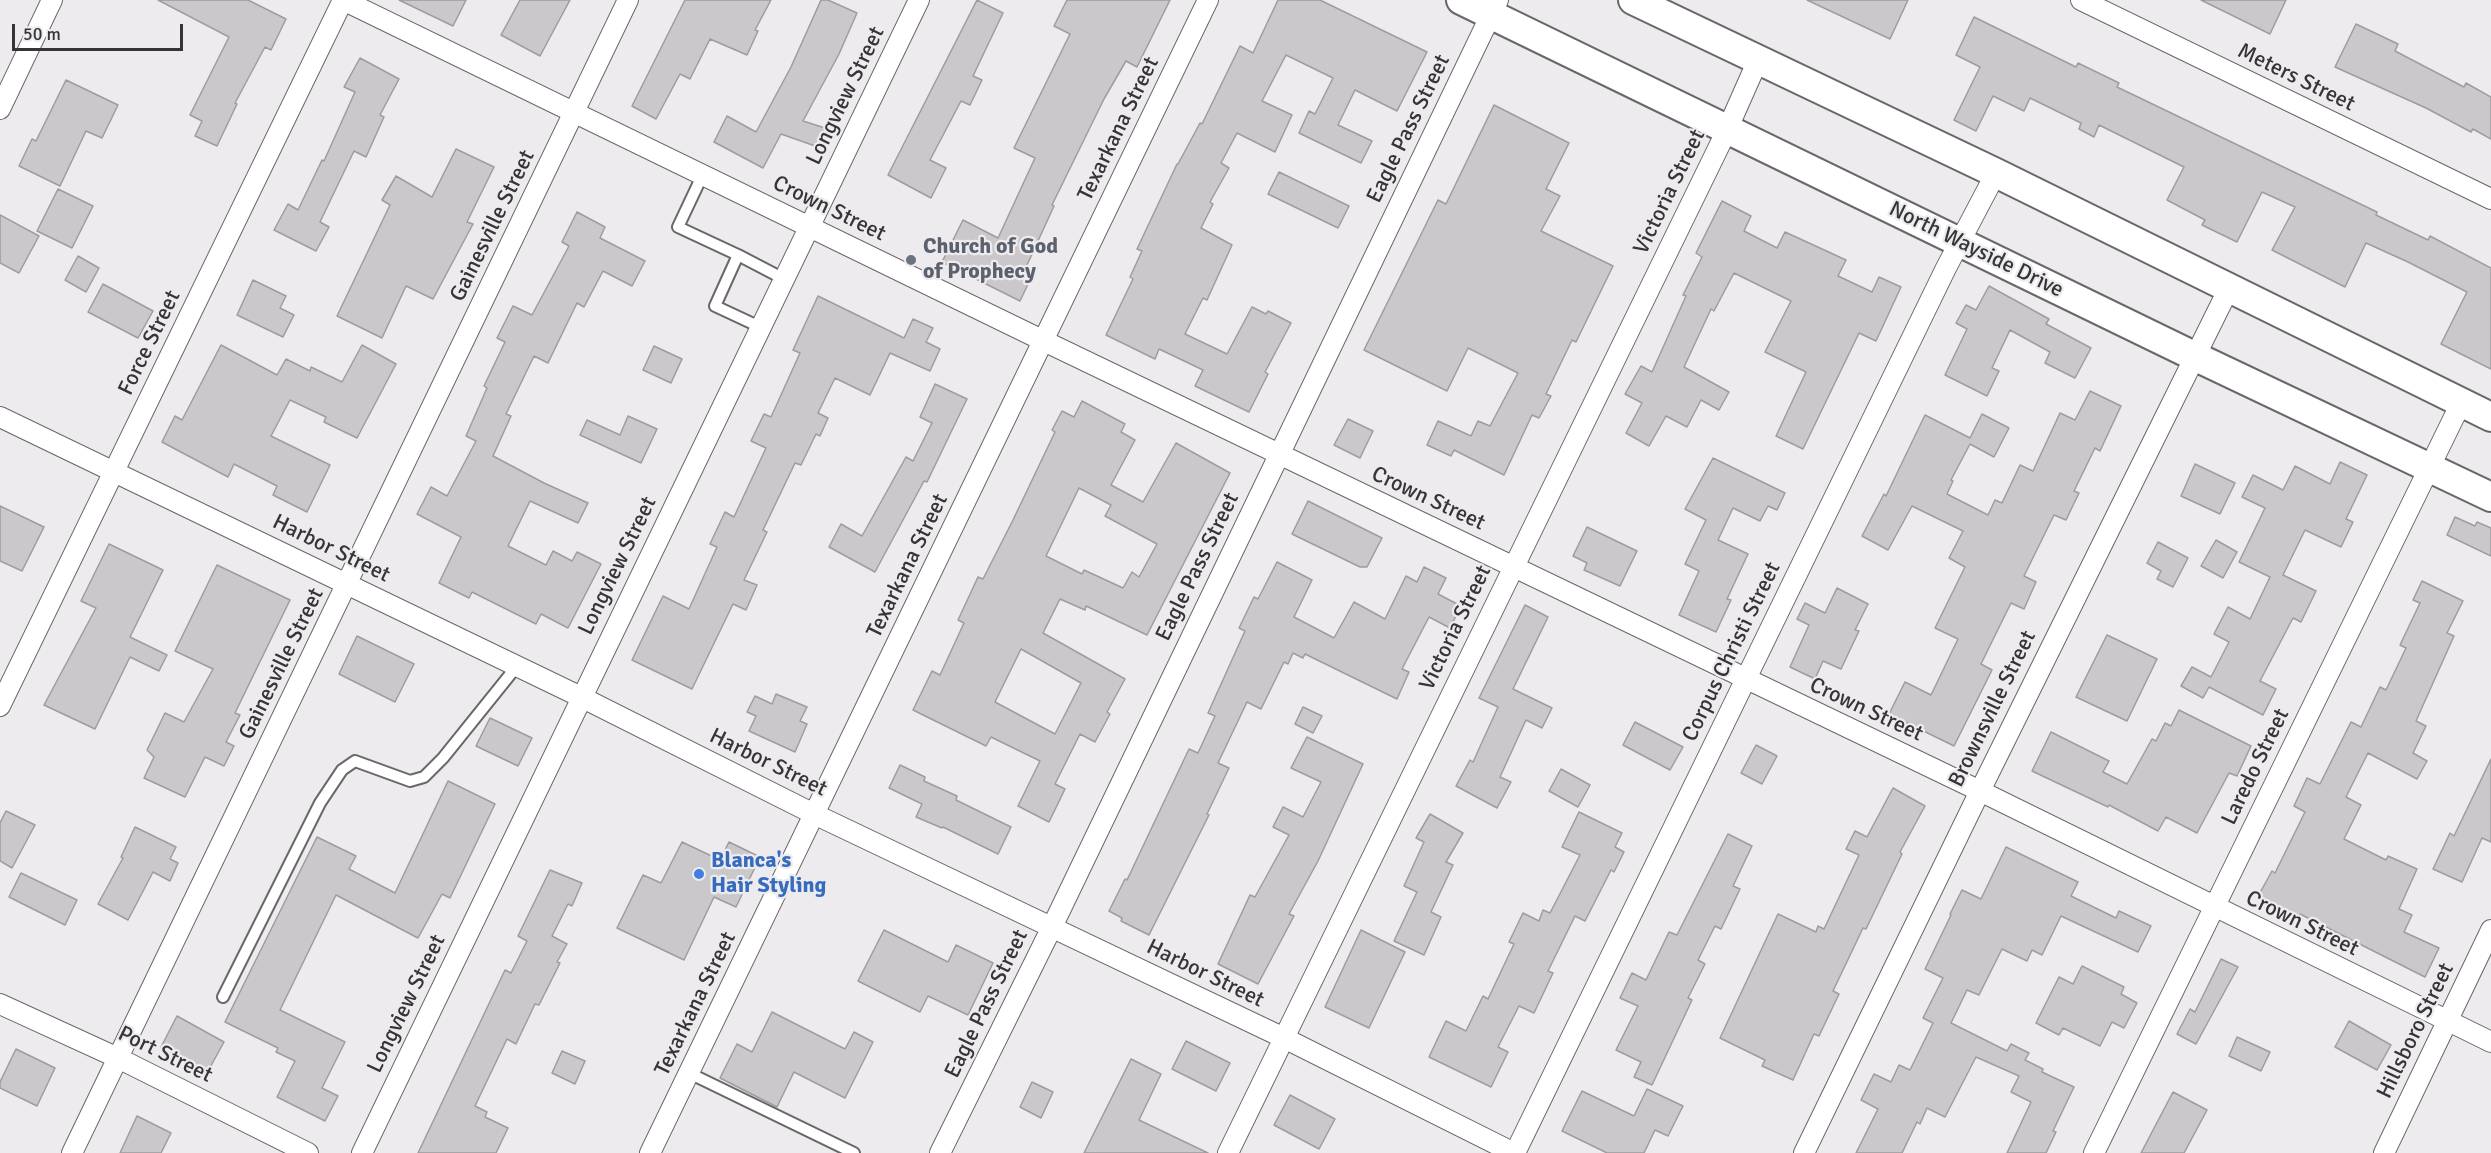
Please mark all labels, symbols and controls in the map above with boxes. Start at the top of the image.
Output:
scale bar [15,12,186,50]
text: 50 m [23,23,61,45]
street label: Longview Street [801,23,891,169]
street label: Meters Street [2233,38,2359,118]
street label: Eagle Pass Street [1362,51,1456,207]
street label: Texarkana Street [1073,53,1165,205]
street label: Victoria Street [1628,125,1712,259]
street label: Gainesville Street [445,146,541,306]
street label: Crown Street [768,170,890,248]
street label: North Wayside Drive [1884,196,2068,304]
place label: Church of God of Prophecy [923,234,1058,286]
marker: Church of God of Prophecy [904,253,918,267]
street label: Force Street [113,286,187,400]
street label: Crown Street [1367,461,1489,537]
street label: Eagle Pass Street [1151,489,1245,645]
street label: Texarkana Street [862,490,954,642]
street label: Longview Street [573,493,663,639]
street label: Harbor Street [268,509,394,589]
street label: Corpus Christi Street [1677,558,1787,746]
street label: Victoria Street [1414,561,1498,695]
street label: Gainesville Street [234,584,330,744]
street label: Brownsville Street [1944,626,2042,792]
street label: Crown Street [1805,672,1927,748]
street label: Laredo Street [2216,704,2296,830]
street label: Harbor Street [705,723,831,803]
place label: Blanca's Hair Styling [711,848,826,900]
marker: Blanca's Hair Styling [692,867,706,881]
street label: Crown Street [2241,885,2363,963]
street label: Eagle Pass Street [940,926,1034,1082]
street label: Texarkana Street [650,928,742,1080]
street label: Longview Street [362,931,452,1077]
street label: Harbor Street [1142,934,1268,1014]
street label: Hillsboro Street [2372,959,2460,1103]
street label: Port Street [113,1021,217,1089]

